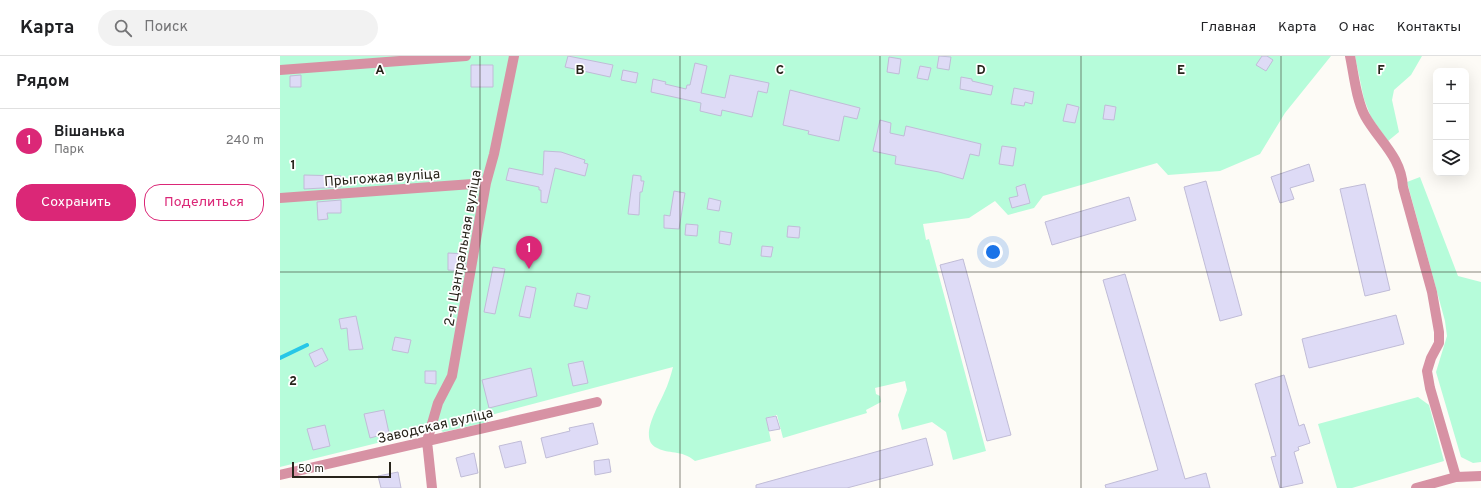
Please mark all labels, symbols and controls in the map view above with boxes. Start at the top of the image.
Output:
search box [98,10,378,46]
text: Карта [20,16,74,40]
icon: search [112,17,134,39]
text: Поиск [144,18,188,37]
text: Главная [1201,19,1256,36]
text: Карта [1278,19,1316,36]
text: О нас [1338,19,1375,36]
text: Контакты [1397,19,1461,36]
text: A [375,63,385,79]
text: B [576,63,585,79]
text: C [776,63,784,79]
text: D [976,63,986,79]
text: E [1177,63,1185,79]
text: F [1377,63,1385,79]
map controls [1433,68,1469,176]
button: + [1433,68,1469,104]
text: Рядом [16,71,69,93]
button: − [1433,104,1469,140]
text: Вішанька [54,123,125,142]
text: 1 [26,133,32,149]
text: 240 m [226,133,264,149]
button: layers [1433,140,1469,176]
text: Парк [54,142,84,158]
text: 1 [290,158,296,174]
street label: Прыгожая вуліца [324,166,441,191]
street label: 2-я Цэнтральная вуліца [441,169,486,328]
button: Сохранить [16,184,136,221]
button: Поделиться [144,184,264,221]
pin: 1 [516,236,542,269]
your location [983,242,1003,262]
text: 2 [289,374,297,390]
street label: Заводская вуліца [376,405,495,448]
scale bar [292,460,391,479]
text: 50 m [298,462,324,476]

